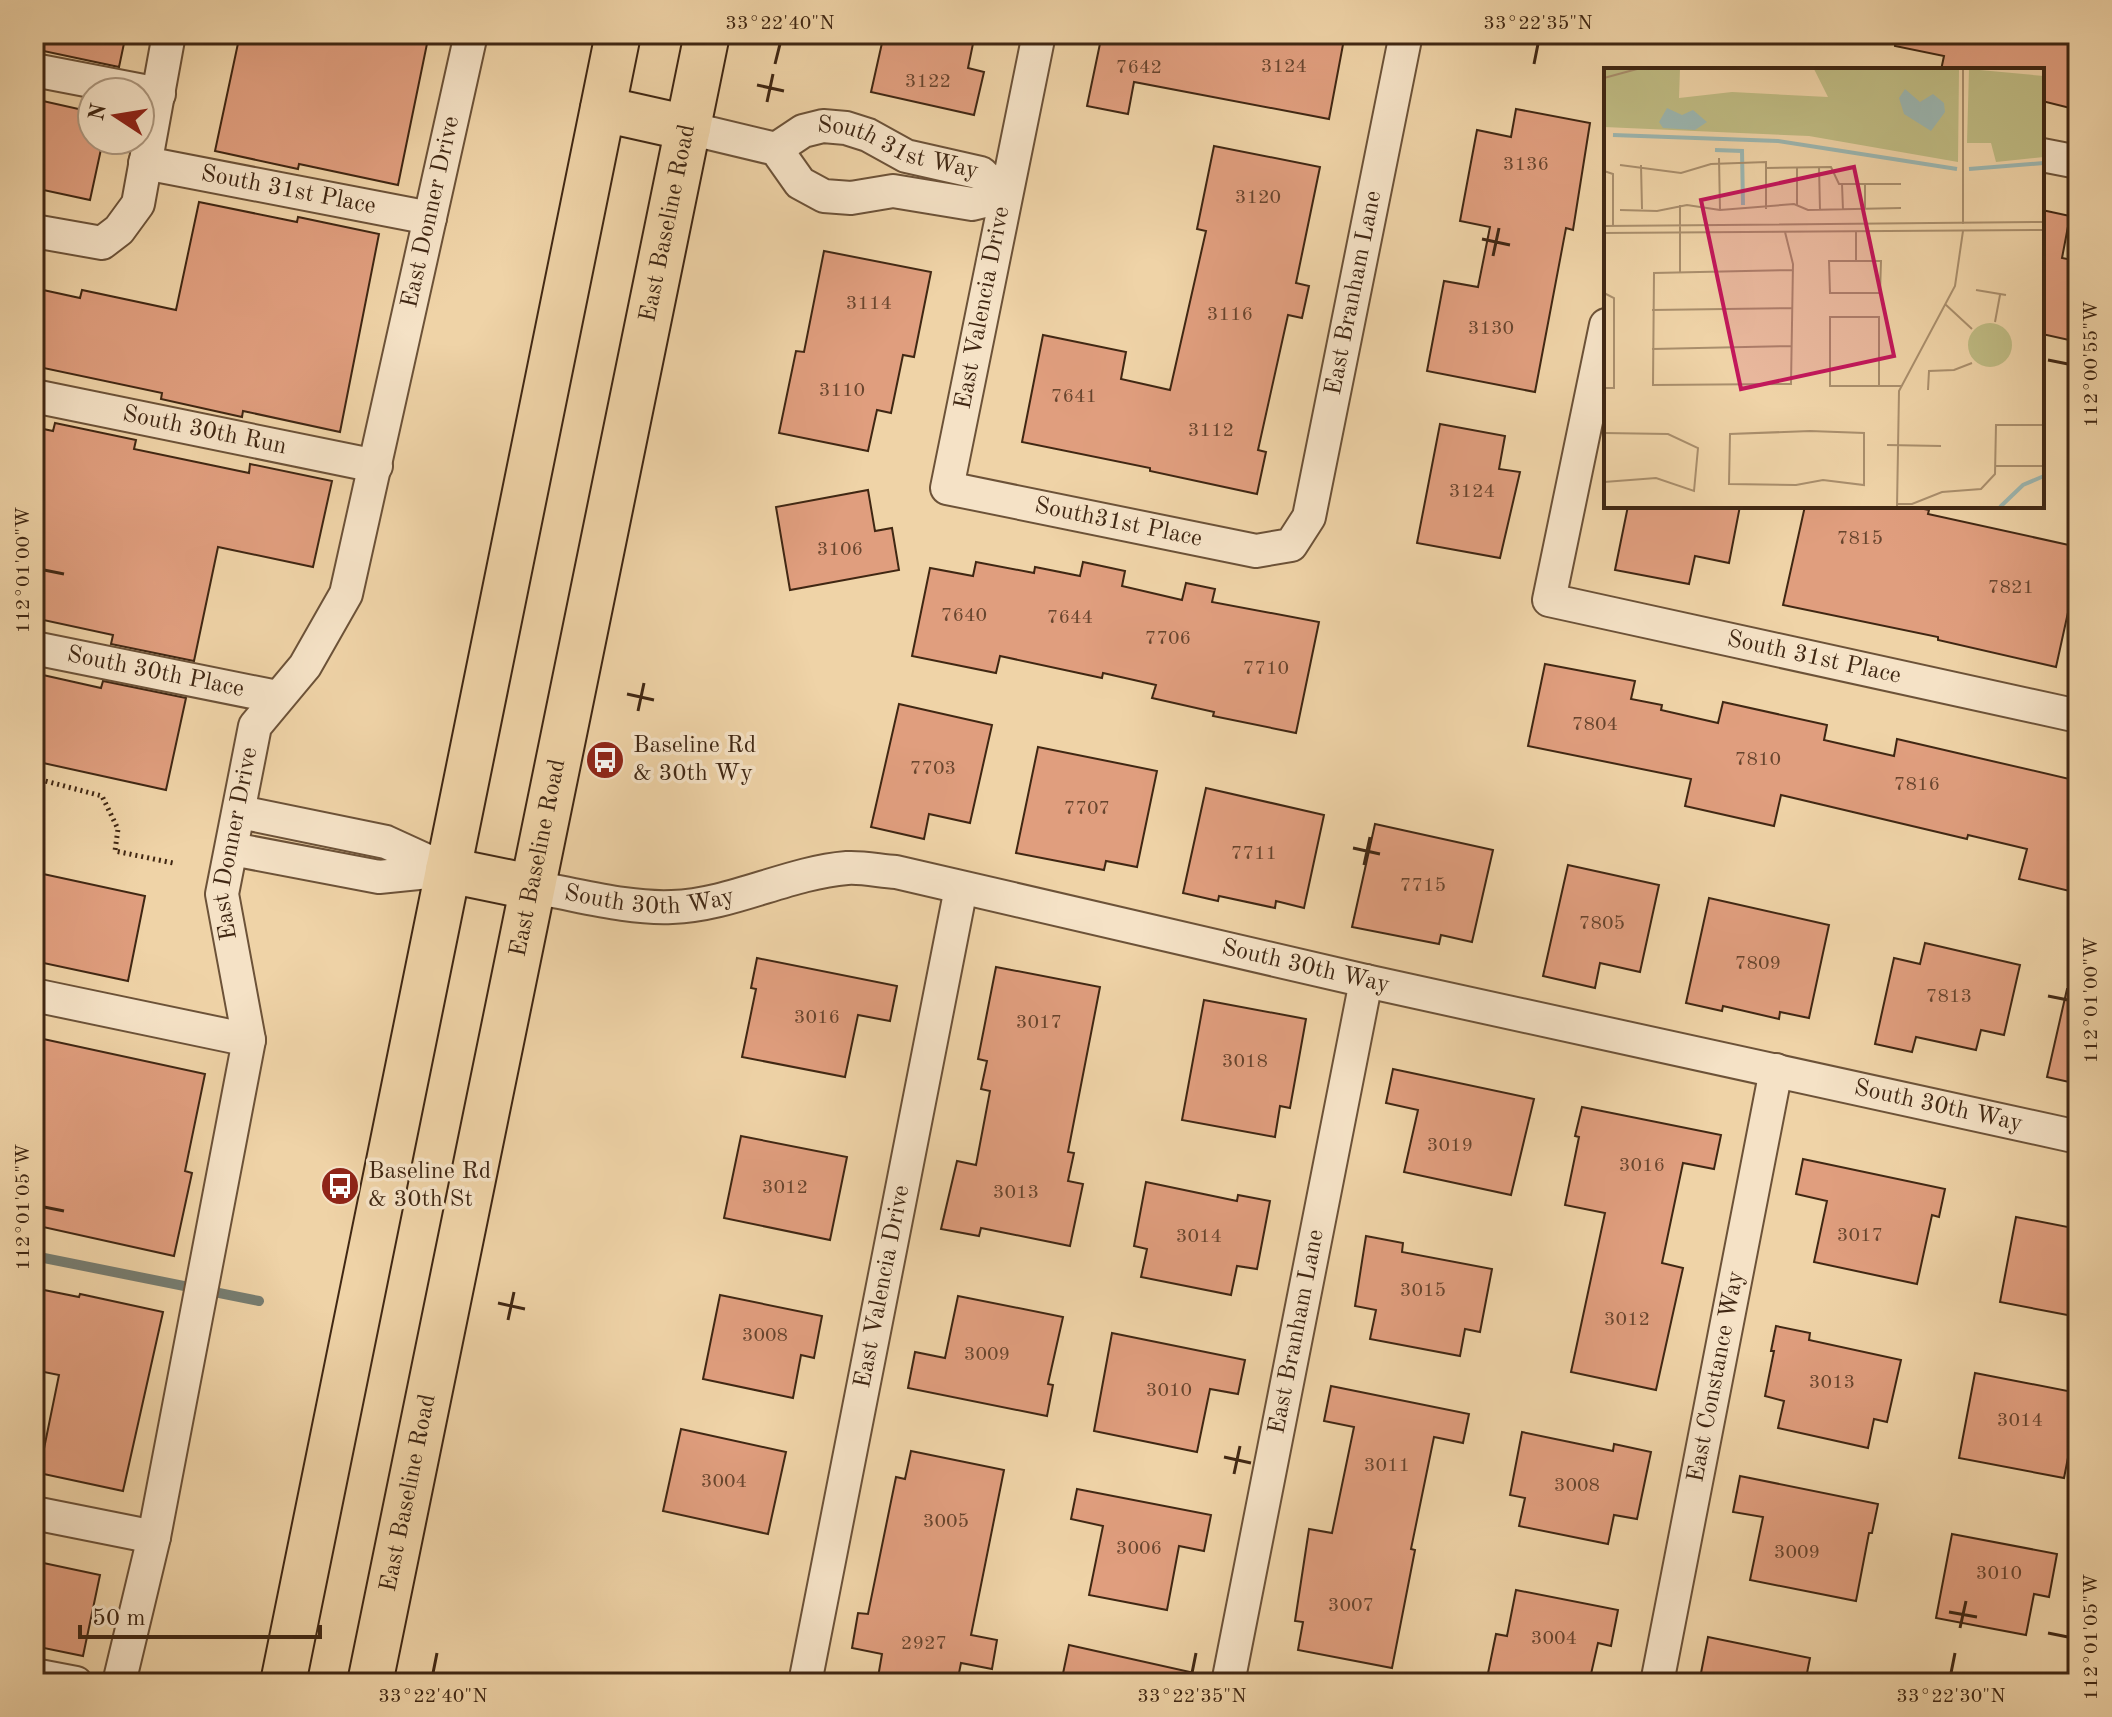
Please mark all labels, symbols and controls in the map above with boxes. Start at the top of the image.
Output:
text: 33°22'40"N [725,14,835,34]
text: 33°22'35"N [1483,14,1593,34]
house number: 3124 [1261,57,1307,77]
house number: 7642 [1116,58,1162,78]
inset map [1604,68,2044,508]
house number: 3122 [905,72,951,92]
north arrow [76,76,156,156]
text: N [86,102,111,123]
street label: East Donner Drive [398,114,464,310]
street label: South 31st Way [816,114,981,184]
street label: East Baseline Road [636,122,700,324]
house number: 3136 [1503,155,1549,175]
street label: South 31st Place [199,162,378,219]
house number: 3120 [1235,188,1281,208]
street label: East Branham Lane [1322,189,1386,397]
street label: East Valencia Drive [952,205,1014,411]
house number: 3114 [846,294,892,314]
text: 112°00'55"W [2082,301,2102,427]
house number: 3116 [1207,305,1253,325]
house number: 3130 [1468,319,1514,339]
house number: 3110 [819,381,865,401]
house number: 7641 [1051,387,1097,407]
street label: South 30th Run [120,402,289,459]
house number: 3112 [1188,421,1234,441]
house number: 3124 [1449,482,1495,502]
street label: South31st Place [1032,494,1204,552]
text: 112°01'00"W [14,507,34,633]
house number: 7815 [1837,529,1883,549]
house number: 3106 [817,540,863,560]
house number: 7821 [1988,578,2034,598]
house number: 7640 [941,606,987,626]
house number: 7644 [1047,608,1093,628]
street label: South 31st Place [1725,627,1903,689]
house number: 7706 [1145,629,1191,649]
street label: South 30th Place [65,643,246,702]
house number: 7710 [1243,659,1289,679]
house number: 7804 [1572,715,1618,735]
place label: Baseline Rd & 30th Wy [633,734,756,786]
bus stop icon: Baseline Rd & 30th Wy [584,739,626,781]
street label: East Donner Drive [210,745,263,942]
house number: 7810 [1735,750,1781,770]
street label: East Baseline Road [507,757,570,959]
house number: 7703 [910,759,956,779]
house number: 7816 [1894,775,1940,795]
house number: 7707 [1064,799,1110,819]
house number: 7711 [1231,844,1277,864]
house number: 7715 [1400,876,1446,896]
street label: South 30th Way [562,881,737,919]
house number: 7805 [1579,914,1625,934]
street label: South 30th Way [1219,936,1392,998]
text: 112°01'00"W [2082,937,2102,1063]
house number: 7809 [1735,954,1781,974]
house number: 7813 [1926,987,1972,1007]
house number: 3016 [794,1008,840,1028]
house number: 3017 [1016,1013,1062,1033]
house number: 3018 [1222,1052,1268,1072]
street label: South 30th Way [1852,1076,2025,1137]
house number: 3019 [1427,1136,1473,1156]
text: 112°01'05"W [14,1144,34,1270]
house number: 3016 [1619,1156,1665,1176]
place label: Baseline Rd & 30th St [368,1160,491,1212]
bus stop icon: Baseline Rd & 30th St [319,1165,361,1207]
house number: 3012 [762,1178,808,1198]
street label: East Valencia Drive [851,1183,914,1390]
house number: 3013 [993,1183,1039,1203]
house number: 3017 [1837,1226,1883,1246]
house number: 3014 [1176,1227,1222,1247]
street label: East Branham Lane [1265,1227,1329,1436]
street label: East Constance Way [1684,1269,1749,1484]
house number: 3015 [1400,1281,1446,1301]
house number: 3012 [1604,1310,1650,1330]
house number: 3008 [742,1326,788,1346]
house number: 3009 [964,1345,1010,1365]
house number: 3013 [1809,1373,1855,1393]
house number: 3010 [1146,1381,1192,1401]
street label: East Baseline Road [377,1392,441,1594]
house number: 3014 [1997,1411,2043,1431]
house number: 3011 [1364,1456,1410,1476]
house number: 3004 [701,1472,747,1492]
house number: 3008 [1554,1476,1600,1496]
house number: 3005 [923,1512,969,1532]
house number: 3006 [1116,1539,1162,1559]
house number: 3009 [1774,1543,1820,1563]
house number: 3010 [1976,1564,2022,1584]
text: 112°01'05"W [2082,1574,2102,1700]
scale bar [80,1589,320,1639]
house number: 3007 [1328,1596,1374,1616]
text: 50 m [92,1607,146,1631]
house number: 3004 [1531,1629,1577,1649]
house number: 2927 [901,1634,947,1654]
text: 33°22'40"N [378,1687,488,1707]
text: 33°22'35"N [1137,1687,1247,1707]
text: 33°22'30"N [1896,1687,2006,1707]

